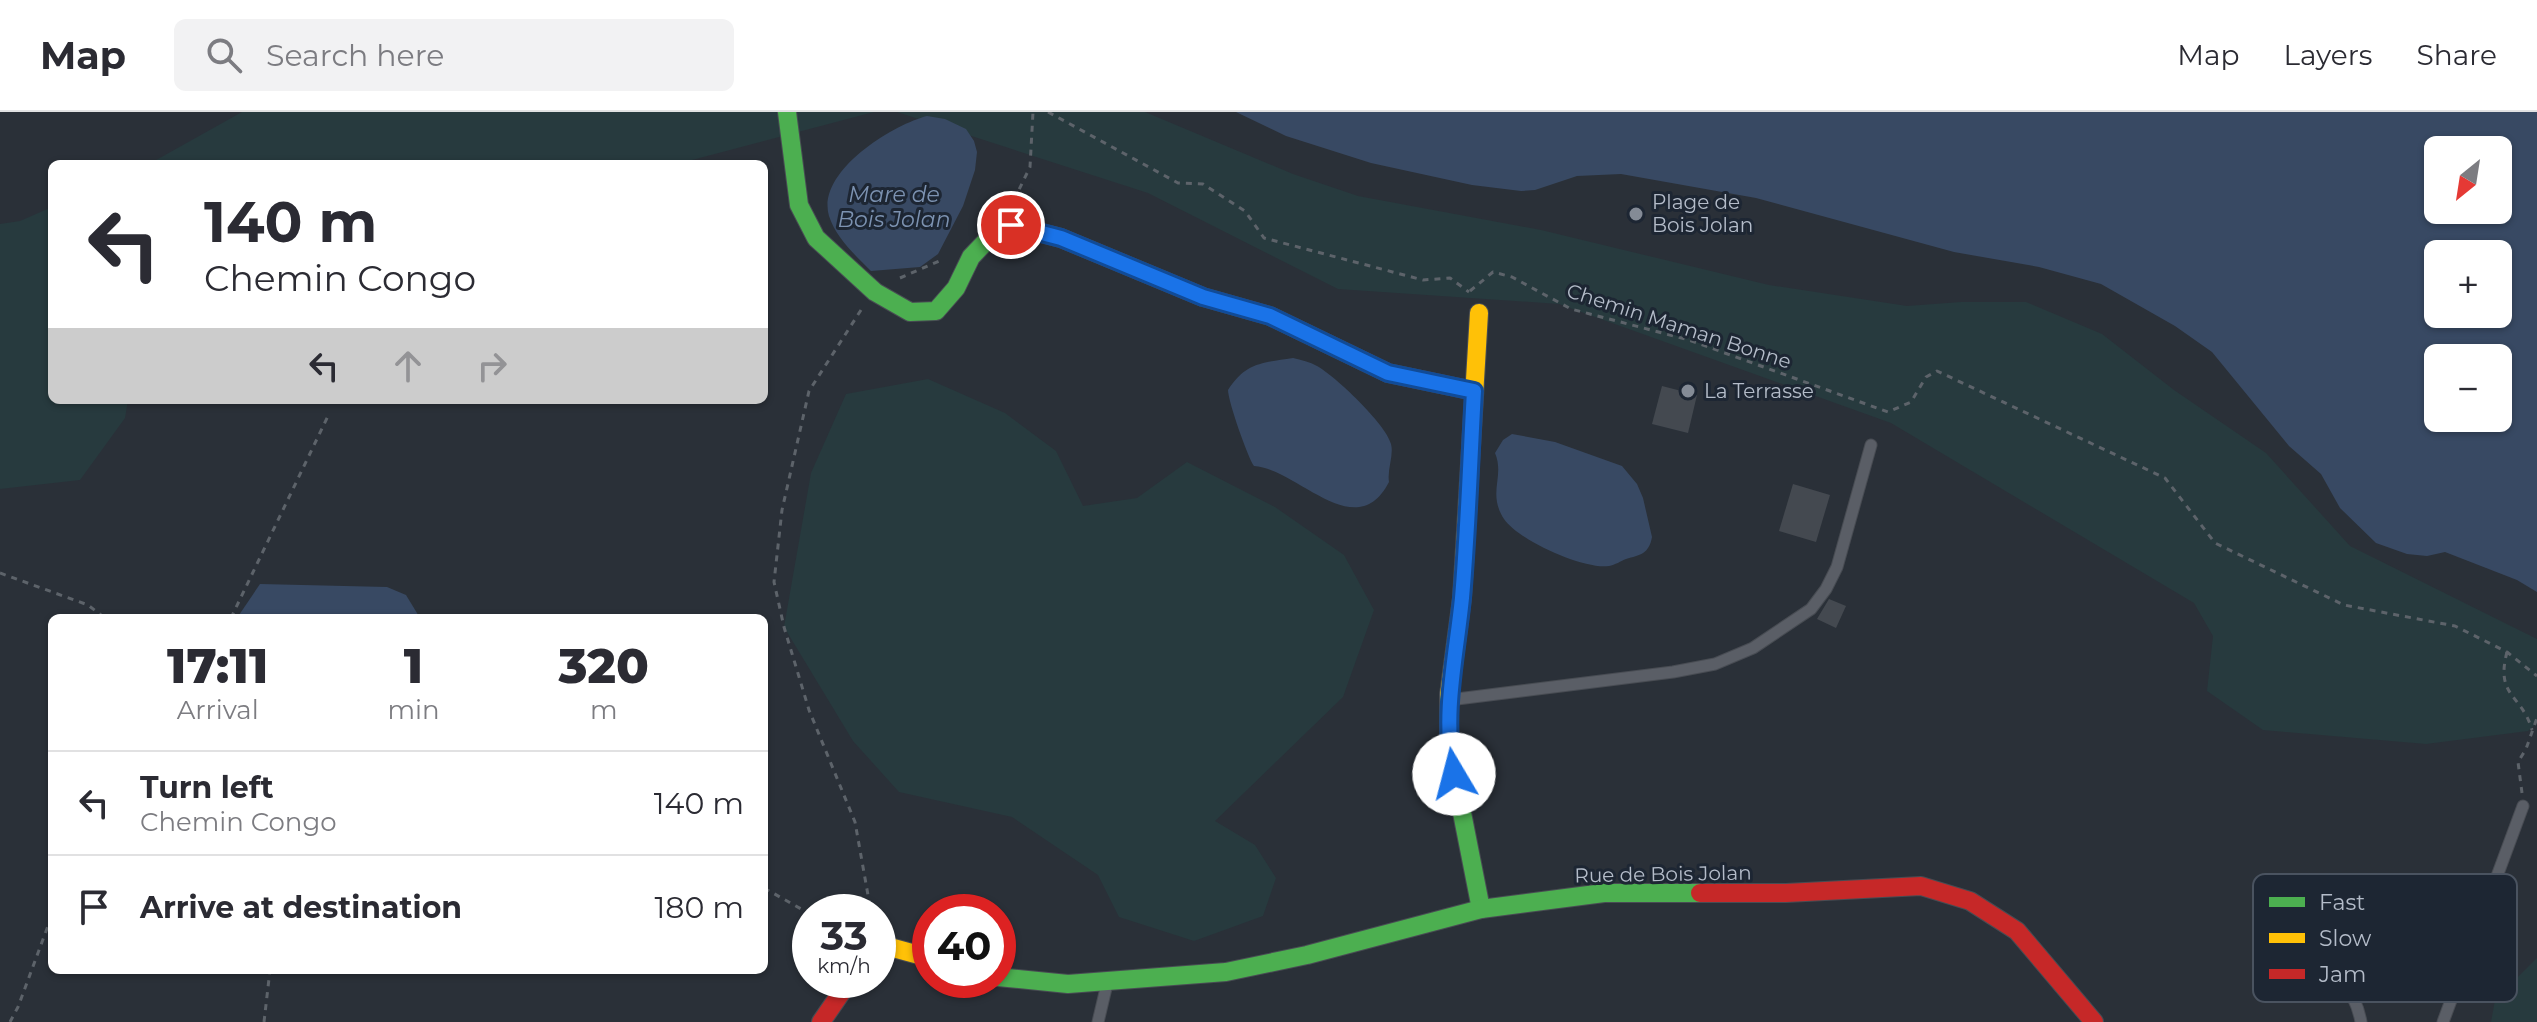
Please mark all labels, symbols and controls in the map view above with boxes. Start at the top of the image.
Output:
search box [174,19,734,91]
text: Map [40,32,126,79]
icon: search [202,33,246,77]
text: Search here [266,37,444,74]
text: Map [2177,38,2240,72]
text: Layers [2284,38,2373,72]
text: Share [2417,38,2497,72]
north arrow [2424,136,2512,224]
map controls [2424,136,2512,432]
water label: Mare de Bois Jolan [837,181,951,233]
text: 140 m [204,188,377,256]
place label: Plage de Bois Jolan [1652,190,1753,237]
pin [977,191,1045,259]
icon: left [72,192,176,296]
icon: arrive [989,203,1033,247]
marker: Plage de Bois Jolan [1627,205,1645,223]
button: + [2424,240,2512,328]
text: Chemin Congo [204,256,476,300]
street label: Chemin Maman Bonne [1564,278,1794,374]
icon: left [302,344,346,388]
icon: ahead [386,344,430,388]
icon: right [470,344,514,388]
button: − [2424,344,2512,432]
place label: La Terrasse [1704,379,1814,403]
marker: La Terrasse [1679,382,1697,400]
text: 17:11 [167,637,268,695]
text: 1 [404,637,423,695]
text: 320 [559,637,649,695]
text: Arrival [177,694,259,726]
text: min [387,694,440,726]
text: m [590,694,618,726]
position arrow [1412,732,1496,816]
text: Turn left [140,769,273,806]
icon: left [72,781,116,825]
text: 140 m [654,785,744,822]
text: Chemin Congo [140,806,337,838]
street label: Rue de Bois Jolan [1574,860,1752,888]
legend [2253,874,2517,1002]
icon: arrive [72,885,116,929]
text: Arrive at destination [140,889,462,926]
text: 180 m [654,889,744,926]
text: Fast [2319,889,2365,916]
speed limit sign: 40 [912,894,1016,998]
text: 33 [820,911,868,960]
text: Slow [2319,925,2372,952]
text: km/h [817,954,871,978]
text: Jam [2318,961,2366,988]

